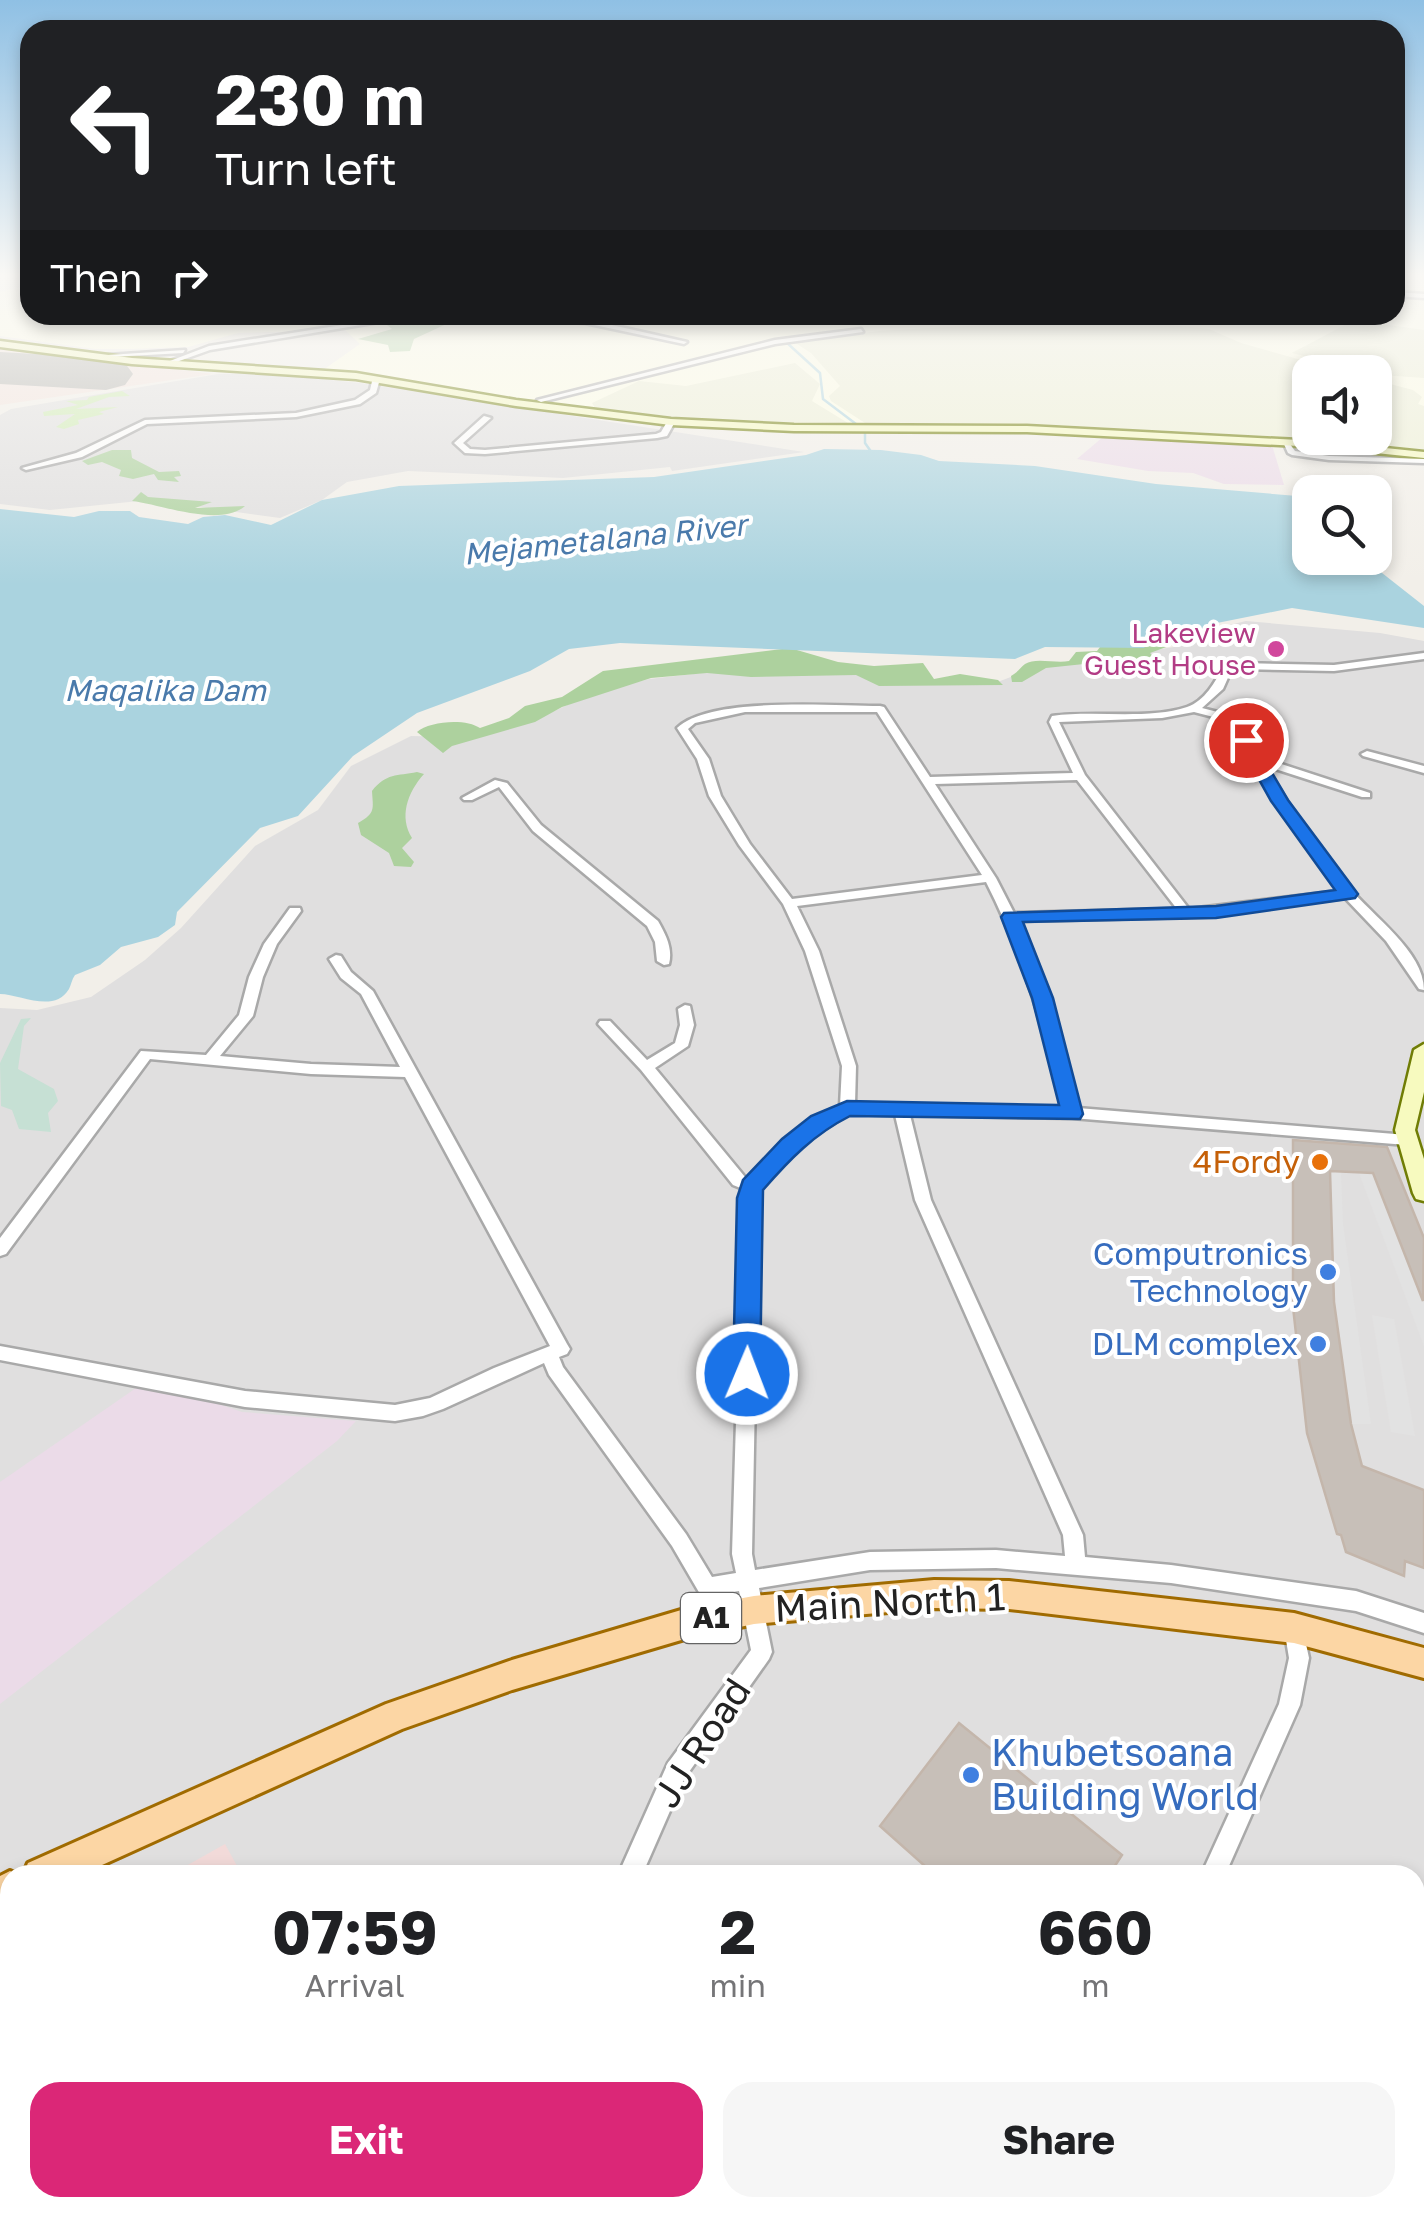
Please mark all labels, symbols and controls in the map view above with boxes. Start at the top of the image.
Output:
text: 230 m [215,56,425,140]
icon: left [50,60,180,190]
text: Turn left [215,141,397,195]
icon: right [162,250,217,305]
text: Then [50,255,142,300]
map controls [1292,355,1392,575]
button: sound [1292,355,1392,455]
button: search [1292,475,1392,575]
water label: Mejametalana River [462,506,752,572]
place label: Lakeview Guest House [1084,616,1256,681]
marker: Lakeview Guest House [1265,638,1287,660]
water label: Maqalika Dam [64,672,267,708]
pin [1204,698,1289,783]
icon: arrive [1219,713,1274,768]
place label: 4Fordy [1193,1142,1300,1180]
marker: 4Fordy [1309,1151,1331,1173]
place label: Computronics Technology [1093,1234,1308,1309]
marker: Computronics Technology [1317,1261,1339,1283]
position arrow [695,1322,799,1426]
place label: DLM complex [1092,1324,1298,1362]
marker: DLM complex [1307,1333,1329,1355]
street label: Main North 1 [773,1573,1006,1630]
road number: A1 [681,1593,741,1643]
street label: JJ Road [642,1669,759,1815]
place label: Khubetsoana Building World [991,1729,1259,1818]
marker: Khubetsoana Building World [960,1764,982,1786]
text: 07:59 [272,1895,438,1967]
text: 2 [719,1895,756,1967]
text: 660 [1038,1895,1153,1967]
text: Arrival [305,1966,405,2004]
text: min [709,1966,766,2004]
text: m [1081,1966,1110,2004]
button: Exit [30,2082,703,2197]
button: Share [723,2082,1395,2197]

